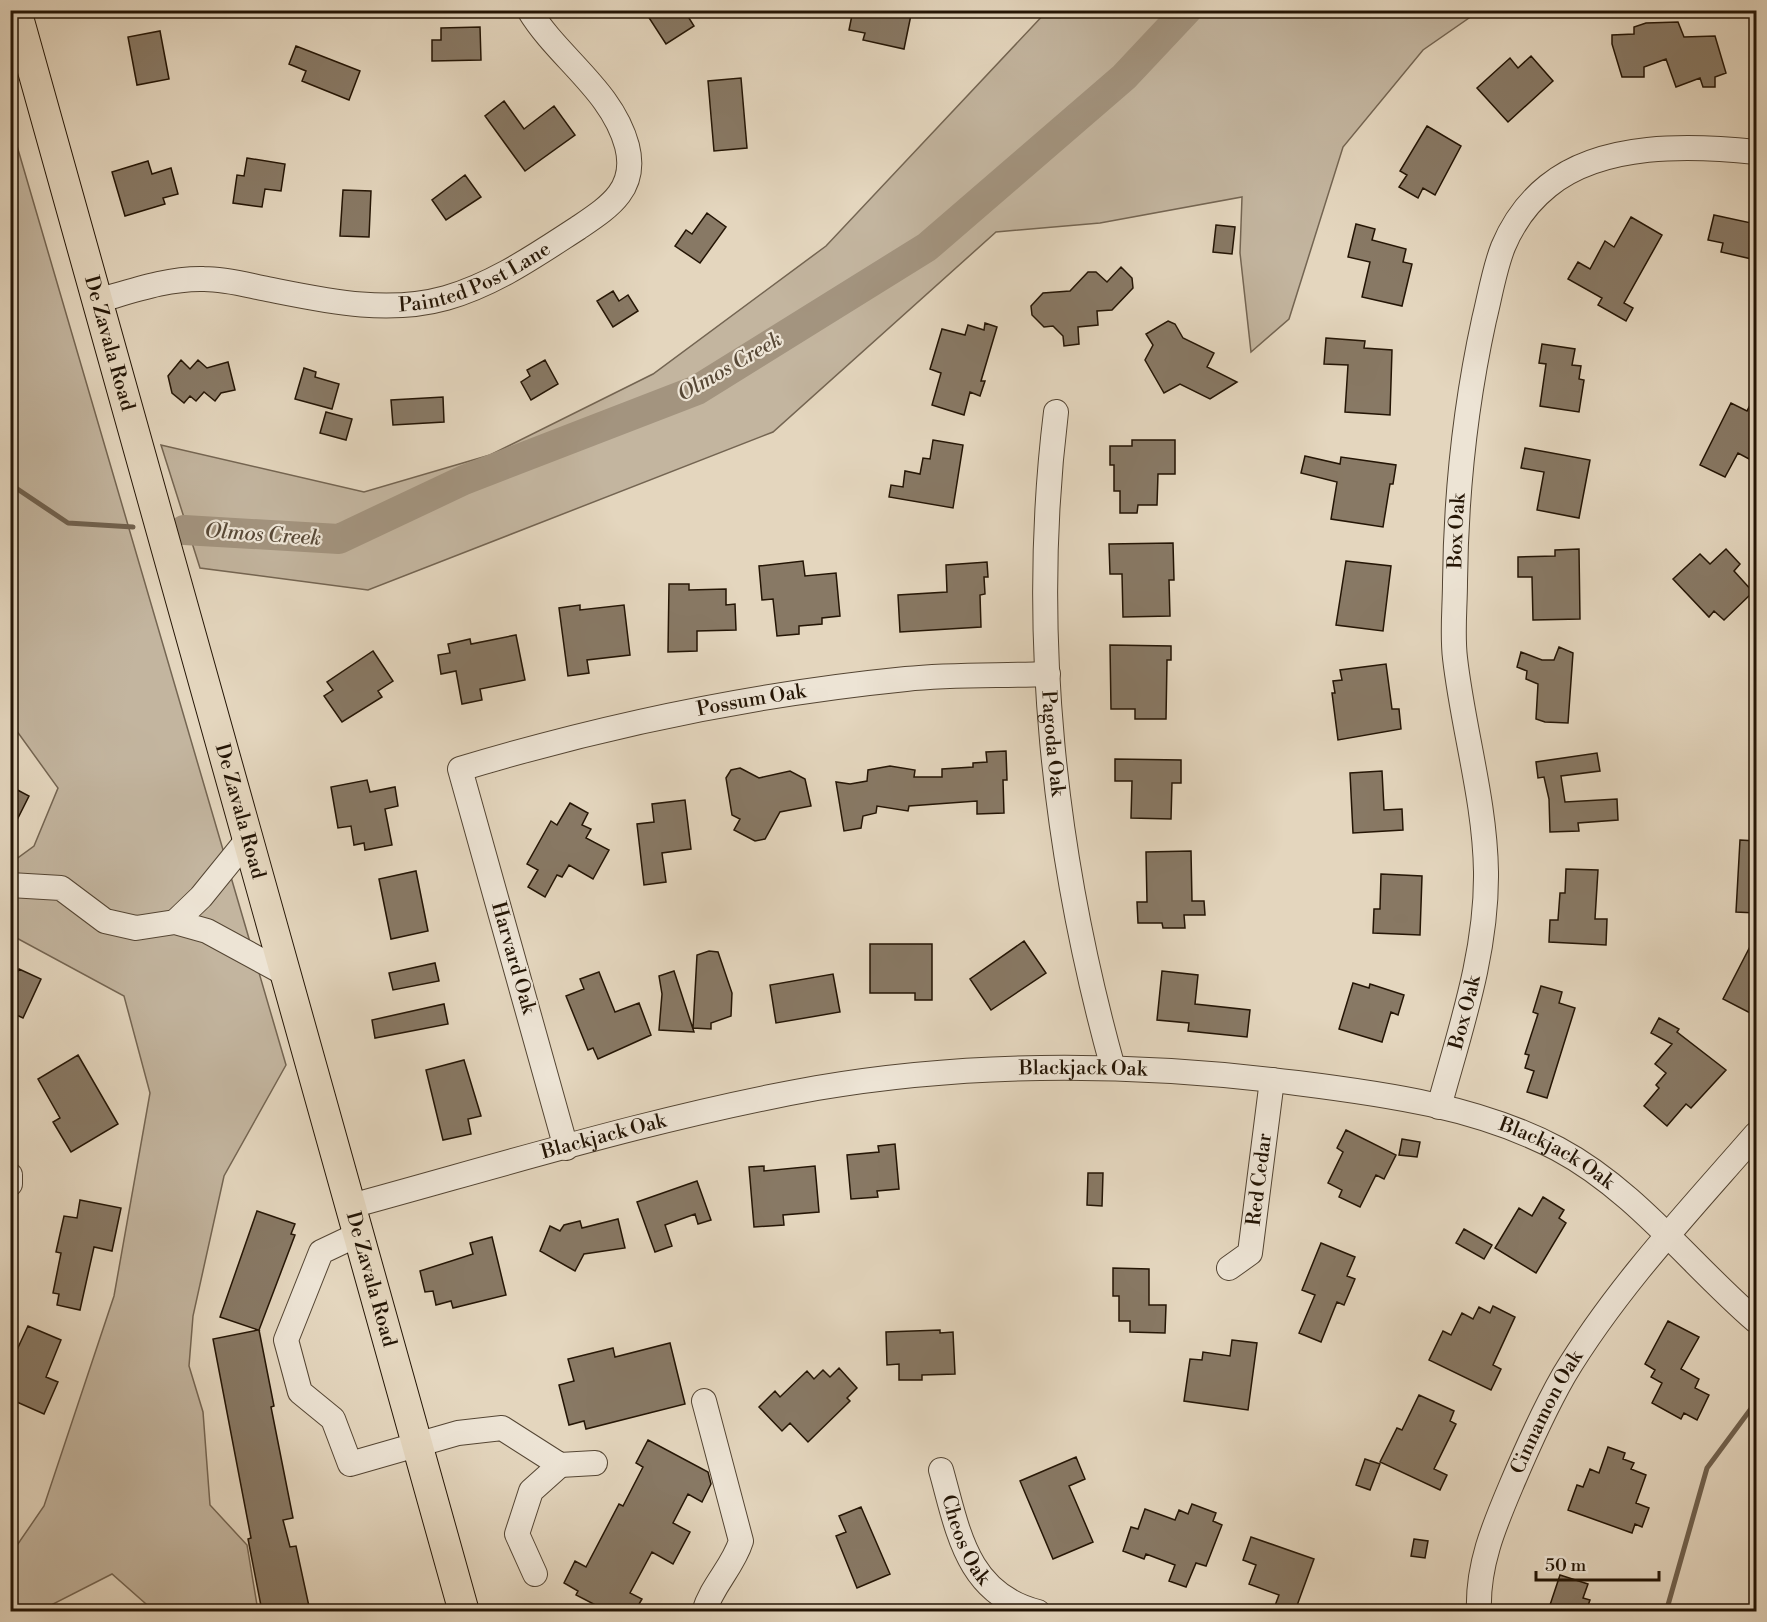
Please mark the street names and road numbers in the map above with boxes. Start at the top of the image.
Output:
street label: Painted Post Lane [398,237,555,318]
street label: De Zavala Road [78,273,140,414]
street label: Box Oak [1443,491,1471,570]
street label: Possum Oak [695,679,809,722]
street label: Pagoda Oak [1036,690,1071,799]
street label: De Zavala Road [209,741,271,882]
street label: Harvard Oak [485,899,541,1019]
street label: Box Oak [1443,972,1487,1053]
street label: Blackjack Oak [1018,1055,1149,1082]
street label: Blackjack Oak [537,1108,670,1165]
street label: Blackjack Oak [1495,1112,1621,1196]
street label: Red Cedar [1241,1131,1278,1227]
street label: De Zavala Road [340,1209,402,1350]
street label: Cinnamon Oak [1505,1345,1589,1478]
street label: Cheos Oak [936,1492,997,1591]

